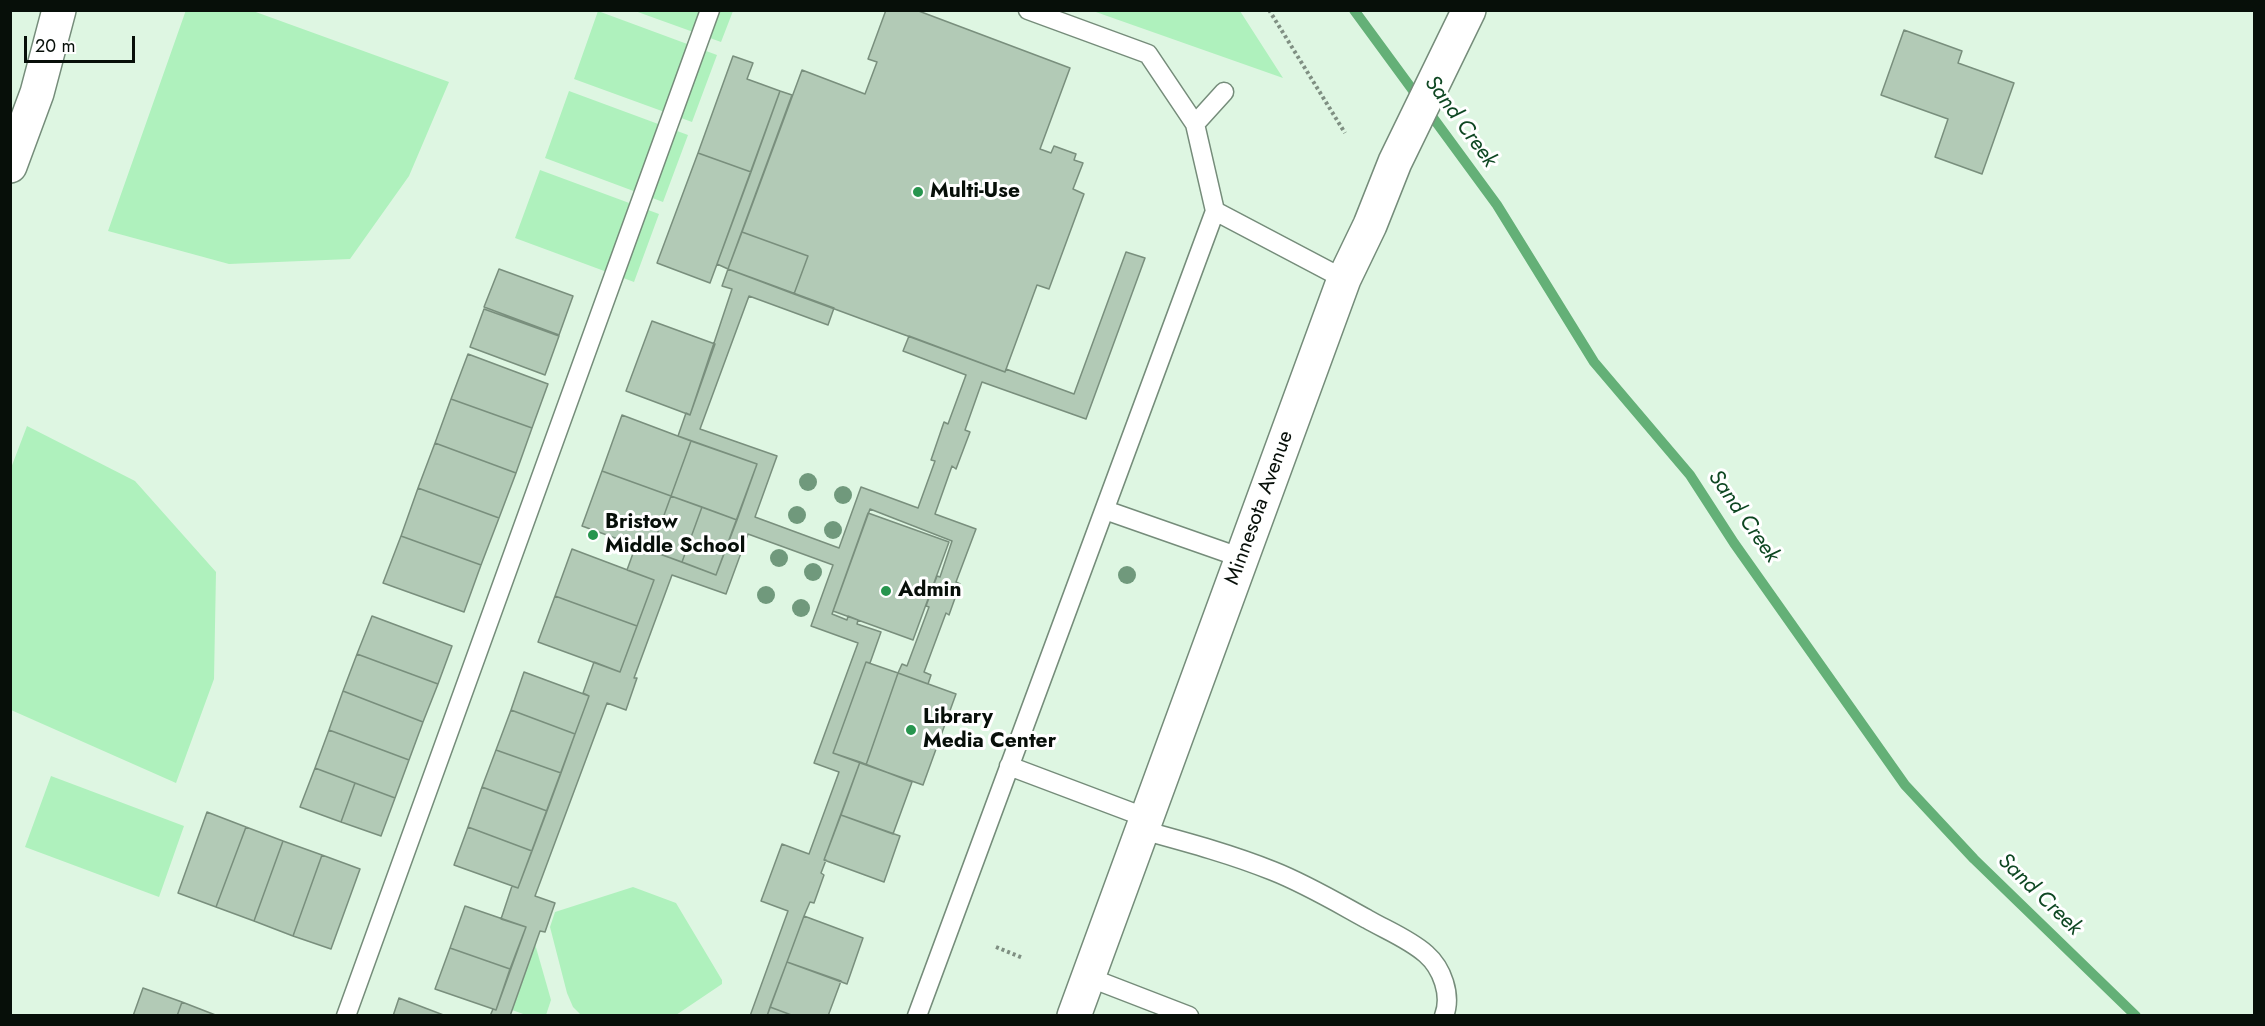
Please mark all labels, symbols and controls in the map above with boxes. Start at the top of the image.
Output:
scale bar [27,24,138,62]
text: 20 m [35,33,75,59]
water label: Sand Creek [1418,71,1502,173]
place label: Multi-Use [930,179,1020,205]
marker: Multi-Use [911,185,925,199]
street label: Minnesota Avenue [1220,428,1300,588]
water label: Sand Creek [1702,466,1784,568]
place label: Bristow Middle School [605,510,745,560]
marker: Bristow Middle School [586,528,600,542]
place label: Admin [898,578,961,604]
marker: Admin [879,584,893,598]
place label: Library Media Center [923,705,1056,755]
marker: Library Media Center [904,723,918,737]
water label: Sand Creek [1991,848,2087,942]

